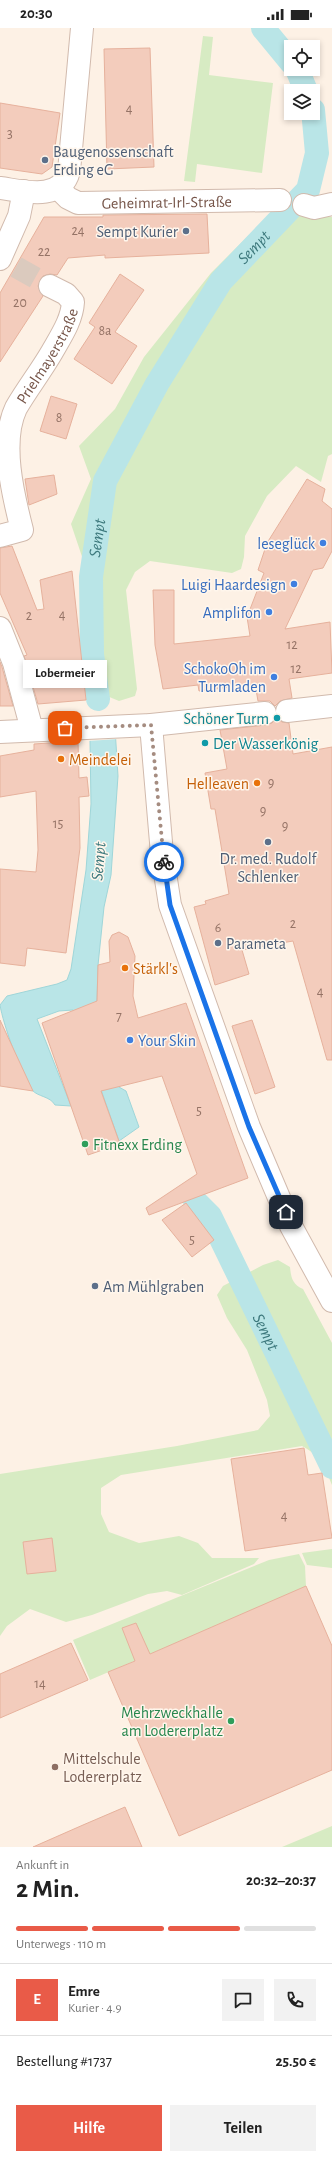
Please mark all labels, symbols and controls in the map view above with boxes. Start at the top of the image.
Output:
text: 20:30 [20,6,53,21]
map controls [284,40,320,120]
button: locate [284,40,320,76]
button: layers [284,84,320,120]
house number: 4 [126,102,133,116]
house number: 3 [7,127,13,141]
place label: Baugenossenschaft Erding eG [53,144,174,178]
marker: Baugenossenschaft Erding eG [40,155,50,165]
street label: Geheimrat-Irl-Straße [101,194,232,212]
house number: 24 [71,224,85,238]
place label: Sempt Kurier [97,224,179,240]
marker: Sempt Kurier [181,226,191,236]
water label: Sempt [234,227,274,267]
house number: 22 [38,245,50,259]
house number: 20 [13,296,27,310]
street label: Prielmayerstraße [14,307,81,407]
house number: 8a [98,324,112,338]
house number: 8 [56,411,62,425]
water label: Sempt [86,517,109,558]
place label: leseglück [257,536,316,552]
marker: leseglück [318,538,328,548]
place label: Luigi Haardesign [181,577,286,593]
marker: Luigi Haardesign [289,579,299,589]
place label: Amplifon [203,605,261,621]
marker: Amplifon [264,607,274,617]
house number: 4 [59,608,66,622]
house number: 2 [26,609,32,623]
house number: 12 [286,638,298,652]
callout: Lobermeier [23,660,107,688]
place label: SchokoOh im Turmladen [184,661,266,695]
house number: 12 [290,662,302,676]
text: Lobermeier [35,667,95,680]
marker: SchokoOh im Turmladen [269,672,279,682]
pin [48,711,82,745]
place label: Schöner Turm [184,711,269,727]
marker: Schöner Turm [272,713,282,723]
icon: bag [54,717,76,739]
place label: Der Wasserkönig [213,736,319,752]
marker: Der Wasserkönig [200,738,210,748]
place label: Meindelei [69,752,132,768]
marker: Meindelei [56,754,66,764]
place label: Helleaven [186,776,249,792]
house number: 9 [268,776,274,790]
marker: Helleaven [252,778,262,788]
house number: 9 [260,804,266,818]
house number: 15 [53,817,63,831]
house number: 9 [282,819,288,833]
marker: Dr. med. Rudolf Schlenker [263,837,273,847]
water label: Sempt [88,841,110,881]
courier [144,842,184,882]
icon: bike [153,851,175,873]
place label: Dr. med. Rudolf Schlenker [220,851,318,885]
house number: 2 [290,917,296,931]
house number: 6 [215,921,221,935]
place label: Parameta [226,936,286,952]
marker: Parameta [213,938,223,948]
place label: Stärkl's [133,961,178,977]
marker: Stärkl's [120,963,130,973]
house number: 4 [317,985,324,999]
house number: 7 [116,1009,122,1023]
place label: Your Skin [138,1033,196,1049]
marker: Your Skin [125,1035,135,1045]
house number: 5 [196,1104,202,1118]
place label: Fitnexx Erding [93,1137,182,1153]
marker: Fitnexx Erding [80,1139,90,1149]
pin [269,1195,303,1229]
icon: home [275,1201,297,1223]
house number: 5 [189,1233,195,1247]
place label: Am Mühlgraben [103,1279,204,1295]
marker: Am Mühlgraben [90,1281,100,1291]
water label: Sempt [250,1311,282,1354]
house number: 4 [281,1509,288,1523]
house number: 14 [34,1677,46,1691]
place label: Mehrzweckhalle am Lodererplatz [121,1705,223,1739]
marker: Mehrzweckhalle am Lodererplatz [226,1716,236,1726]
place label: Mittelschule Lodererplatz [63,1751,142,1785]
marker: Mittelschule Lodererplatz [50,1762,60,1772]
text: Ankunft in [16,1859,69,1872]
text: 20:32–20:37 [246,1873,316,1888]
text: 2 Min. [16,1876,79,1902]
text: Unterwegs · 110 m [16,1938,106,1951]
button: chat [222,1979,264,2021]
button: phone [274,1979,316,2021]
text: Emre [68,1984,100,1999]
text: E [33,1992,41,2007]
text: Kurier · 4.9 [68,2002,122,2015]
text: Bestellung #1737 [16,2054,112,2069]
text: 25.50 € [275,2054,316,2069]
button: Hilfe [16,2105,162,2151]
button: Teilen [170,2105,316,2151]

